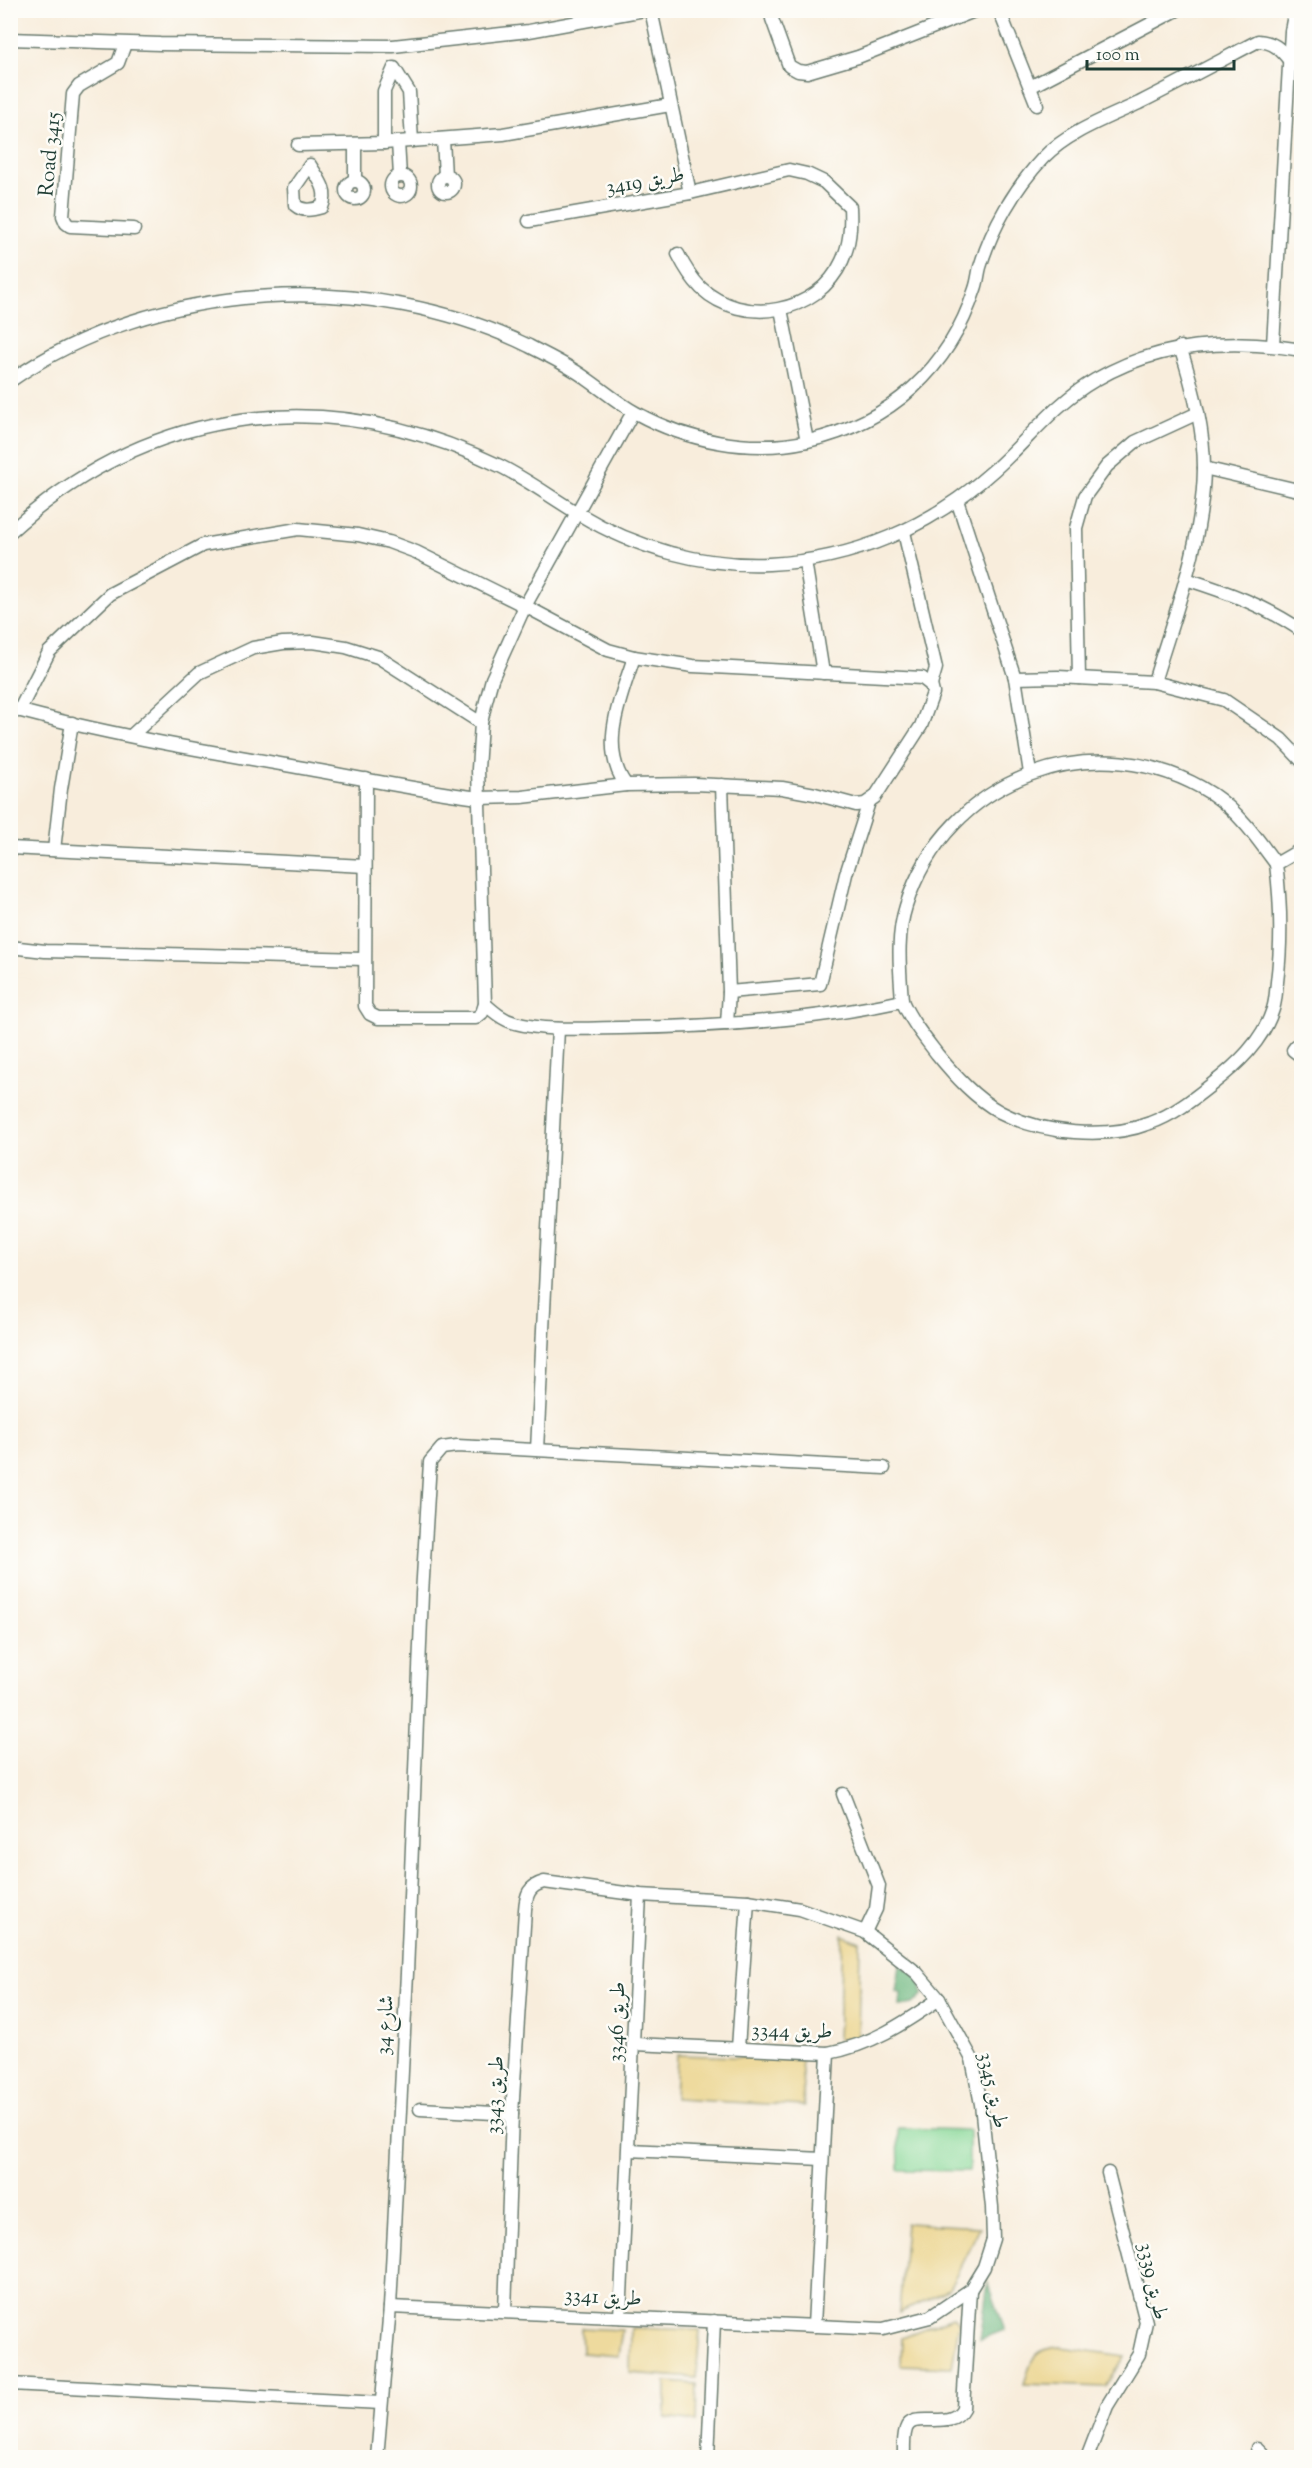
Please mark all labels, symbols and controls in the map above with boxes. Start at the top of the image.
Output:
scale bar [1087,33,1234,71]
text: 100 m [1096,43,1140,69]
street label: Road 3415 [32,110,70,198]
street label: طريق 3419 [604,160,687,204]
street label: طريق 3346 [602,1981,634,2063]
street label: شارع 34 [369,1994,404,2056]
street label: طريق 3344 [751,2016,833,2048]
street label: طريق 3345 [969,2049,1015,2131]
street label: طريق 3343 [479,2055,513,2135]
street label: طريق 3339 [1129,2240,1175,2323]
street label: طريق 3341 [563,2281,642,2315]

